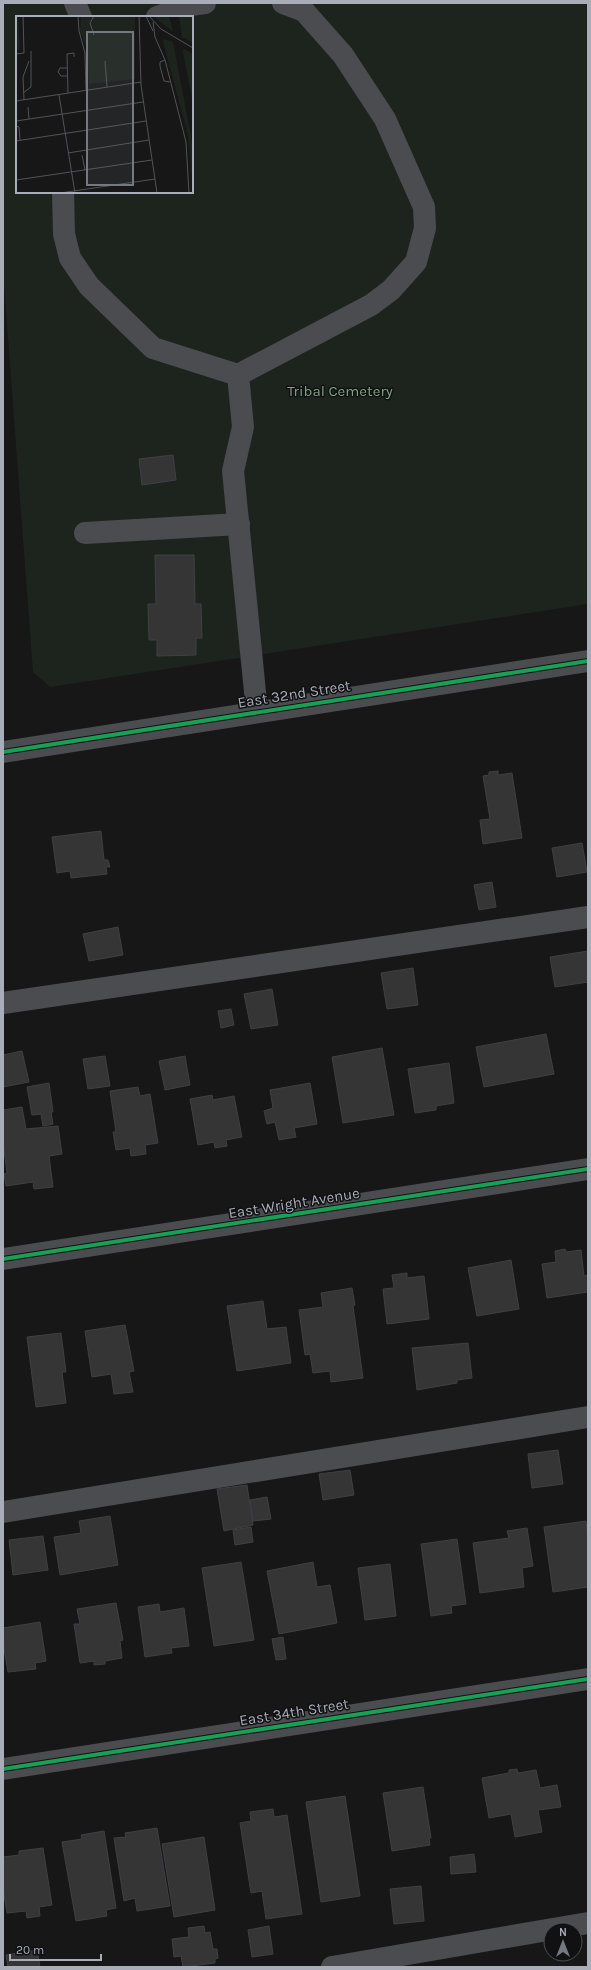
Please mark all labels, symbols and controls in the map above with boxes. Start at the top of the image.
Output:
inset map [16,16,193,193]
park label: Tribal Cemetery [287,382,393,400]
street label: East 32nd Street [236,676,352,712]
street label: East Wright Avenue [227,1184,361,1222]
street label: East 34th Street [238,1694,350,1730]
north arrow [543,1922,583,1962]
text: N [559,1926,567,1939]
scale bar [10,1936,101,1962]
text: 20 m [16,1943,44,1957]

